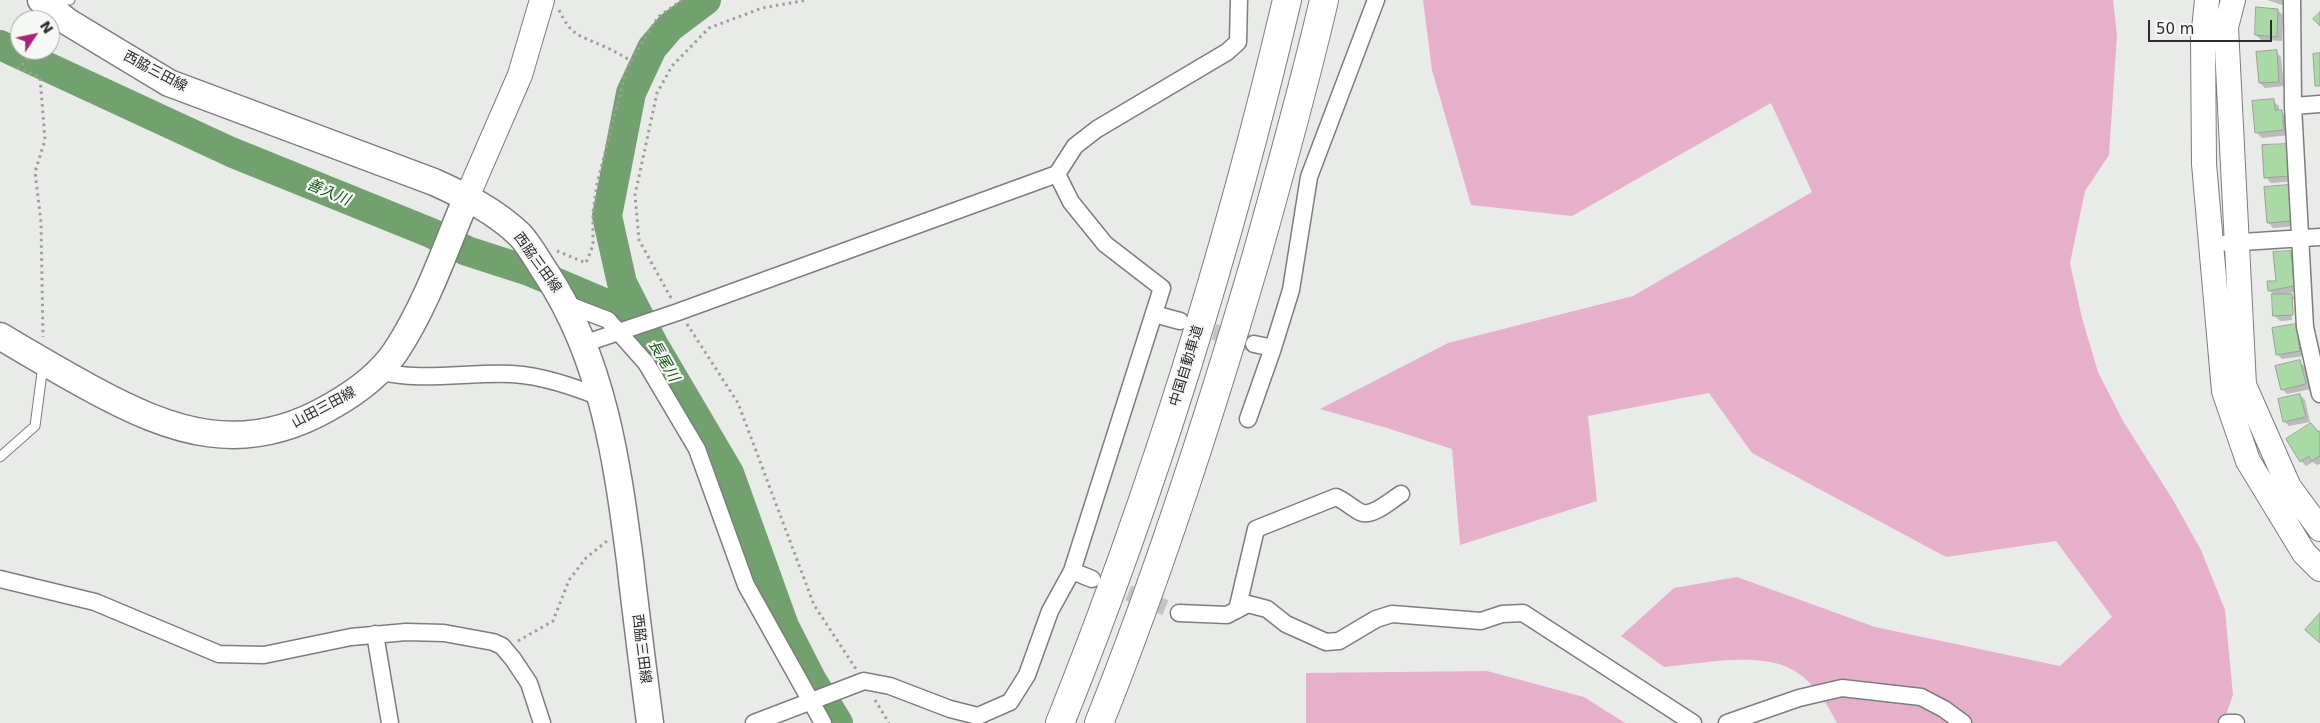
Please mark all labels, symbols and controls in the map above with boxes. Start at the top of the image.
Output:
north arrow [10,10,60,60]
scale bar [2150,10,2274,42]
text: N [37,18,57,37]
text: 50 m [2156,20,2194,38]
street label: 西脇三田線 [120,48,190,96]
water label: 善入川 [304,176,352,210]
street label: 西脇三田線 [510,230,564,296]
street label: 中国自動車道 [1167,323,1207,409]
water label: 長尾川 [644,337,682,385]
street label: 山田三田線 [289,384,359,432]
street label: 西脇三田線 [628,613,654,685]

